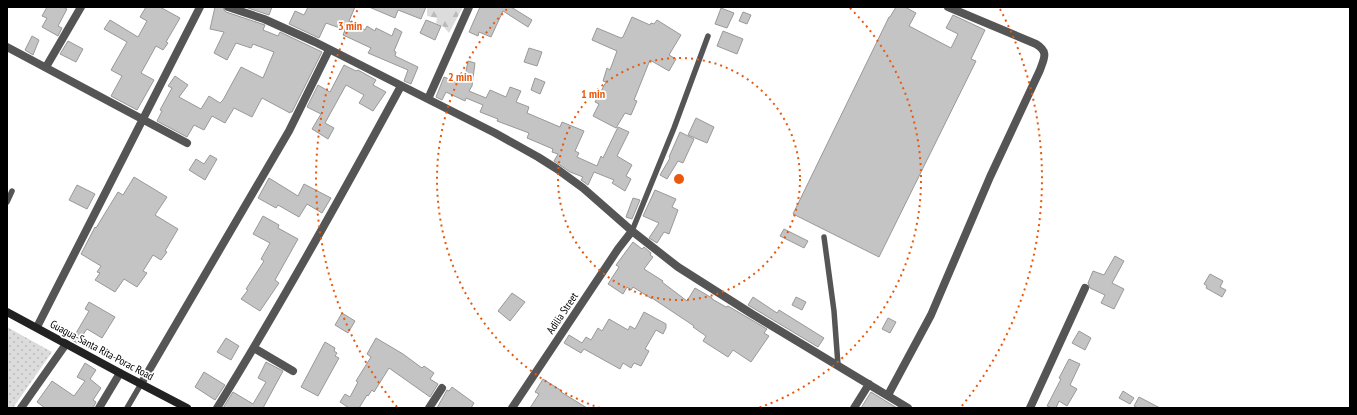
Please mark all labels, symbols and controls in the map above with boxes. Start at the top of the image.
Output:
text: 3 min [338,18,362,33]
text: 2 min [448,69,472,84]
text: 1 min [581,86,605,101]
centre of rings [672,172,686,186]
street label: Adilia Street [543,290,581,336]
street label: Guagua-Santa Rita-Porac Road [48,317,156,383]

